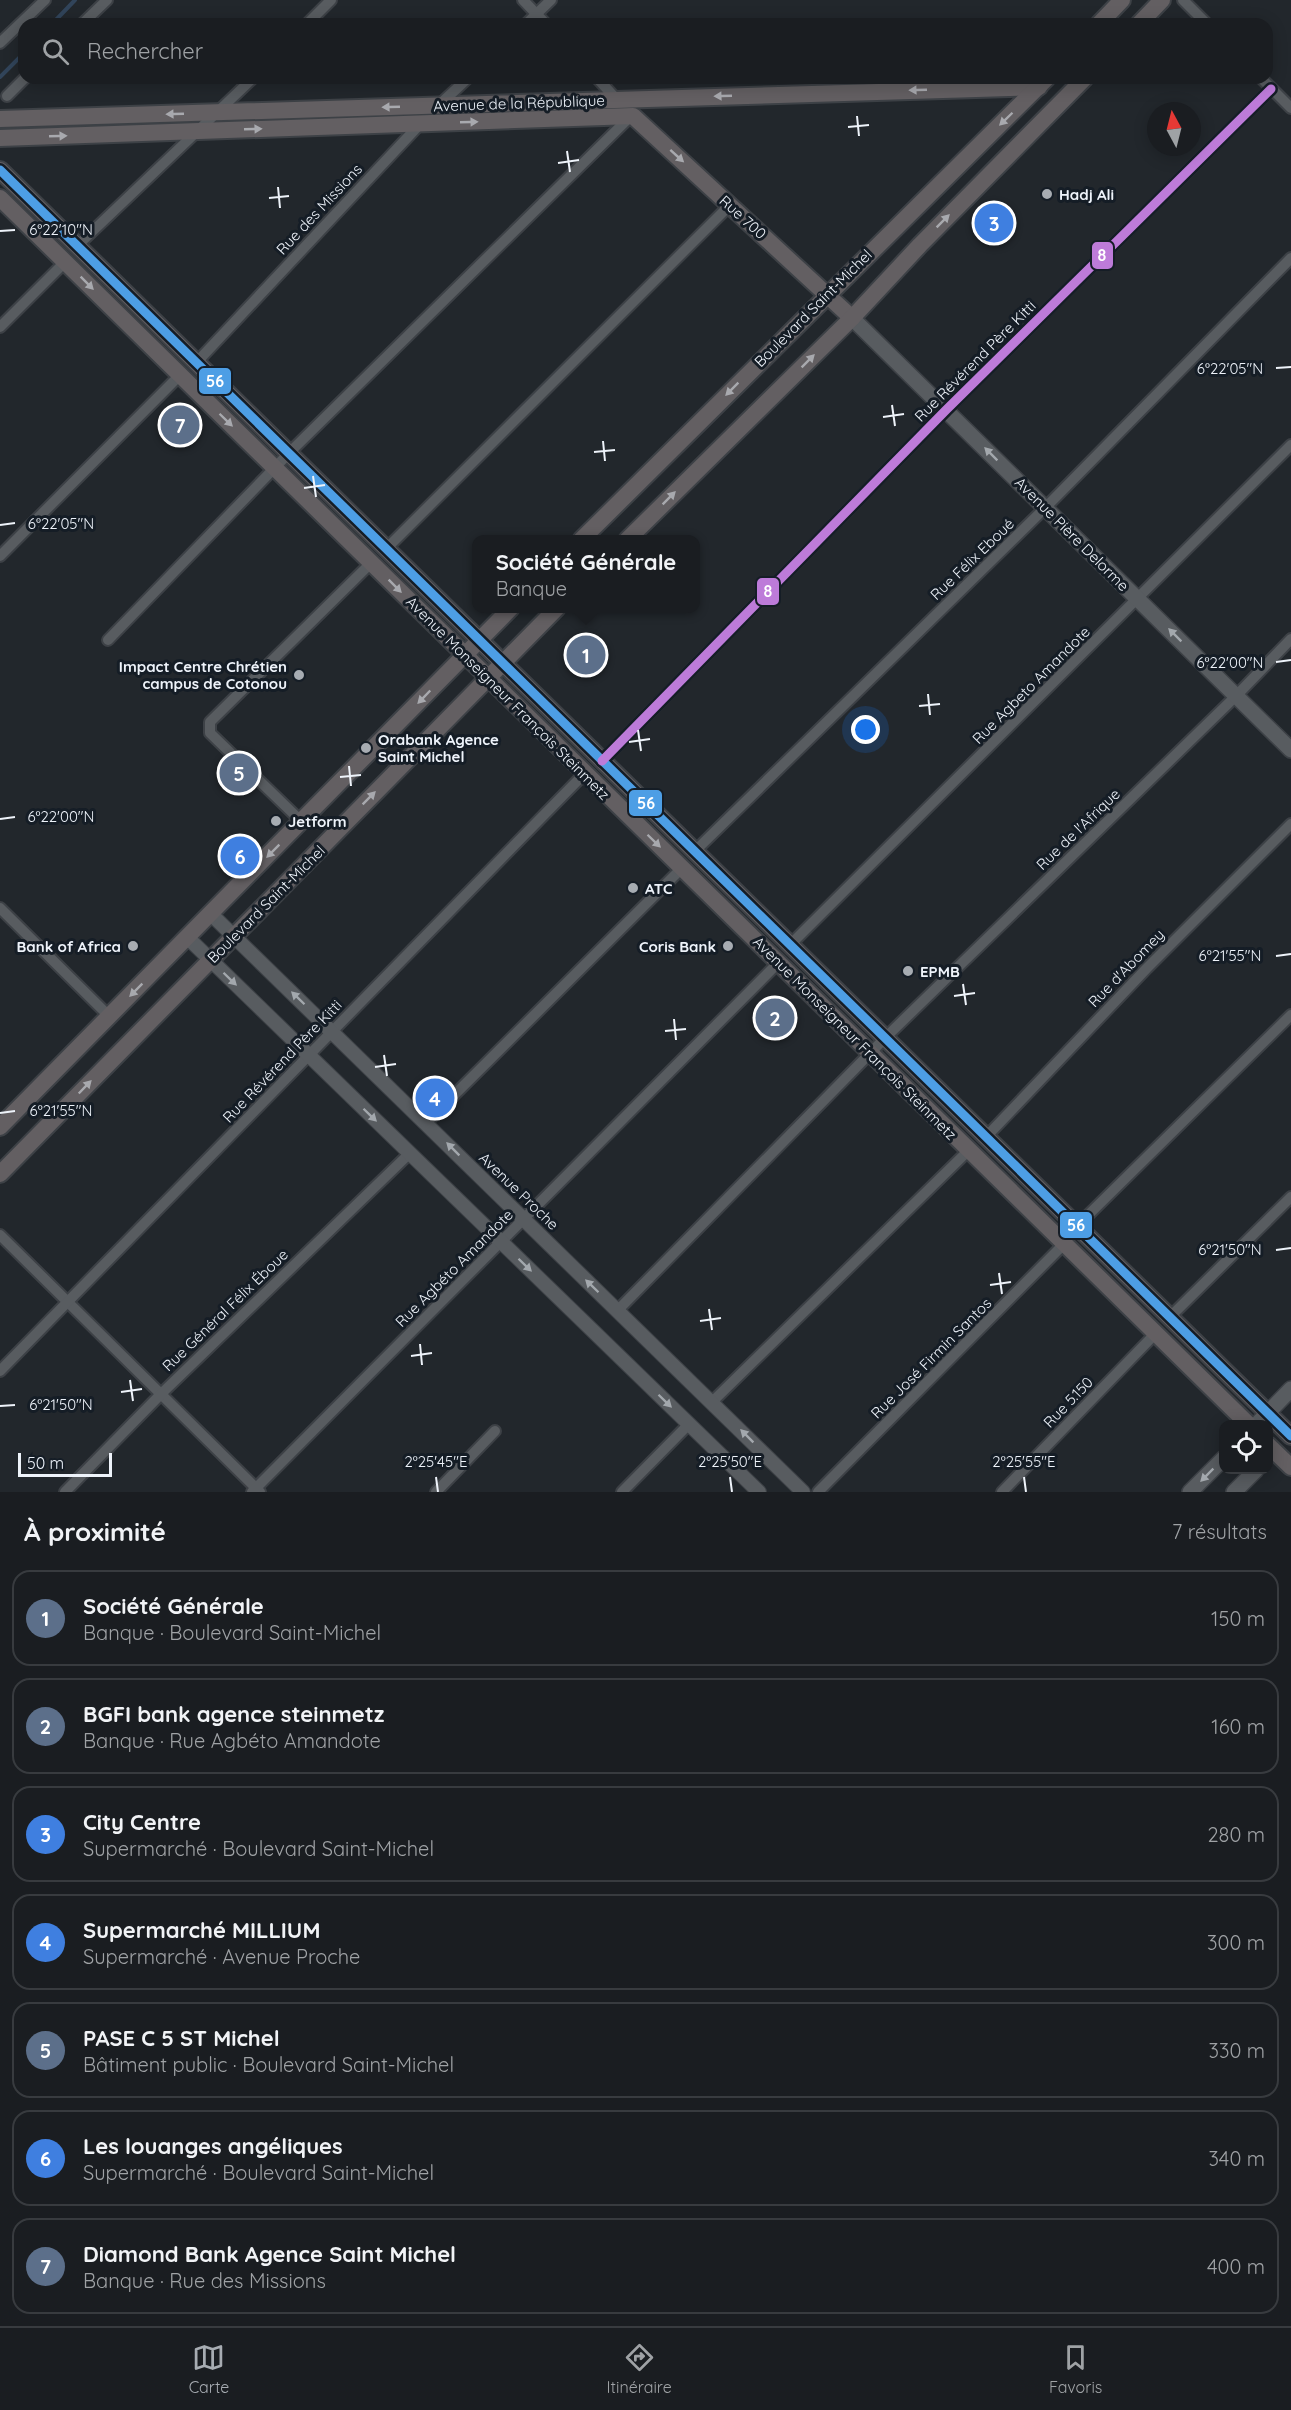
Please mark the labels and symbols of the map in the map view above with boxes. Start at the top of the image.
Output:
one-way arrow [908,86,927,95]
street label: Avenue de la République [433,91,605,115]
one-way arrow [713,92,732,101]
one-way arrow [381,102,400,112]
north arrow [1147,102,1201,156]
one-way arrow [166,109,185,119]
one-way arrow [999,112,1013,126]
one-way arrow [460,117,479,127]
one-way arrow [244,125,263,134]
one-way arrow [49,131,68,141]
one-way arrow [669,149,684,163]
street label: Rue des Missions [272,160,366,258]
place label: Hadj Ali [1059,185,1114,204]
marker: Hadj Ali [1040,187,1054,201]
street label: Rue 700 [716,191,770,243]
pin: 3 [974,200,1014,246]
one-way arrow [936,215,950,229]
text: 6°22'10"N [29,220,93,239]
line badge: 8 [1091,241,1114,270]
street label: Boulevard Saint-Michel [750,245,876,371]
text: 8 [1098,245,1107,265]
one-way arrow [79,276,93,290]
street label: Rue Révérend Père Kitti [910,296,1040,426]
one-way arrow [800,355,814,369]
text: 6°22'05"N [1197,359,1263,378]
line badge: 56 [198,367,232,395]
text: 56 [206,371,224,391]
one-way arrow [726,381,740,395]
pin: 7 [160,402,200,448]
one-way arrow [218,413,233,427]
one-way arrow [985,448,999,462]
street label: Avenue Pière Delorme [1011,473,1133,595]
one-way arrow [662,491,676,506]
text: 6°22'05"N [28,514,94,533]
street label: Rue Félix Eboué [926,514,1018,604]
line badge: 8 [756,577,780,606]
one-way arrow [387,579,402,593]
text: 8 [764,581,773,601]
street label: Avenue Monseigneur François Steinmetz [402,592,614,804]
street label: Rue Agbeto Amandote [968,622,1094,748]
one-way arrow [1168,629,1182,643]
pin: 1 [566,632,606,678]
text: 6°22'00"N [1196,653,1264,672]
place label: Impact Centre Chrétien campus de Cotonou [119,657,287,693]
marker: Impact Centre Chrétien campus de Cotonou [292,668,306,682]
one-way arrow [418,690,432,704]
your location [851,715,880,744]
place label: Orabank Agence Saint Michel [378,730,499,766]
marker: Orabank Agence Saint Michel [359,741,373,755]
pin: 5 [220,750,258,796]
street label: Rue de l'Afrique [1032,784,1124,874]
line badge: 56 [628,789,663,817]
one-way arrow [362,791,376,806]
text: 56 [637,793,655,813]
text: 6°22'00"N [27,807,95,826]
place label: Jetform [288,812,347,831]
marker: Jetform [269,814,283,828]
one-way arrow [646,833,660,847]
pin: 6 [220,834,260,878]
street label: Boulevard Saint-Michel [203,841,329,967]
one-way arrow [266,844,280,859]
place label: ATC [645,879,673,898]
marker: ATC [626,881,640,895]
street label: Rue d'Abomey [1084,925,1168,1011]
street label: Avenue Monseigneur François Steinmetz [749,932,961,1144]
place label: Bank of Africa [17,937,121,956]
place label: Coris Bank [639,937,716,956]
marker: Bank of Africa [126,939,140,953]
marker: Coris Bank [721,939,735,953]
text: 6°21'55"N [1199,946,1261,965]
place label: EPMB [920,962,960,981]
marker: EPMB [901,964,915,978]
one-way arrow [222,972,237,986]
one-way arrow [129,983,143,998]
one-way arrow [291,992,305,1006]
street label: Rue Révérend Père Kitti [218,996,346,1126]
pin: 2 [756,996,794,1040]
pin: 4 [416,1076,454,1120]
one-way arrow [78,1081,92,1095]
text: 6°21'55"N [30,1101,92,1120]
one-way arrow [362,1107,376,1121]
one-way arrow [445,1142,460,1156]
street label: Avenue Proche [475,1148,563,1234]
street label: Rue Agbéto Amandote [391,1205,517,1331]
line badge: 56 [1059,1211,1093,1239]
text: 56 [1067,1215,1085,1235]
text: 6°21'50"N [1198,1240,1262,1259]
street label: Rue Général Félix Éboue [158,1245,292,1375]
one-way arrow [517,1258,532,1272]
one-way arrow [585,1279,599,1293]
street label: Rue José Firmin Santos [867,1294,995,1422]
street label: Rue 5.150 [1039,1373,1097,1431]
one-way arrow [657,1393,671,1407]
text: 6°21'50"N [29,1395,93,1414]
one-way arrow [739,1429,754,1443]
scale bar [18,1450,112,1478]
text: 2°25'45"E [404,1452,468,1471]
text: 2°25'50"E [698,1452,762,1471]
text: 2°25'55"E [992,1452,1056,1471]
one-way arrow [1200,1468,1214,1482]

